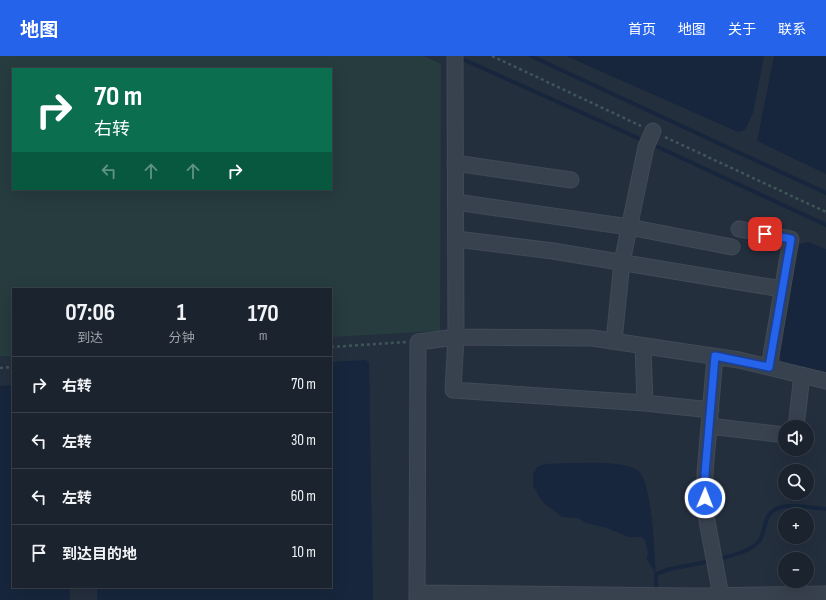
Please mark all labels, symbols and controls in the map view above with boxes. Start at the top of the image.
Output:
text: 地图 [20,19,58,42]
text: 首页 [628,21,656,38]
text: 地图 [678,21,706,38]
text: 关于 [728,21,756,38]
text: 联系 [778,21,806,38]
text: 70 m [94,80,142,113]
icon: right [28,84,80,136]
text: 右转 [94,119,130,140]
icon: left [98,160,120,182]
icon: ahead [140,160,162,182]
icon: ahead [182,160,204,182]
icon: right [224,160,246,182]
pin [748,217,782,251]
icon: arrive [754,223,776,245]
text: 07:06 [65,298,115,327]
text: 1 [177,298,186,327]
text: 170 [248,299,279,328]
text: m [259,328,267,344]
text: 到达 [77,330,103,346]
text: 分钟 [168,330,194,346]
icon: right [28,374,50,396]
text: 70 m [291,375,316,394]
text: 右转 [62,377,92,396]
map controls [778,420,814,588]
button: sound [778,420,814,456]
icon: left [28,430,50,452]
text: 30 m [291,431,316,450]
text: 左转 [62,433,92,452]
button: search [778,464,814,500]
position arrow [684,477,726,519]
icon: left [28,486,50,508]
text: 60 m [291,487,316,506]
text: 左转 [62,489,92,508]
button: + [778,508,814,544]
icon: arrive [28,542,50,564]
text: 10 m [292,543,316,562]
text: 到达目的地 [62,545,137,564]
button: − [778,552,814,588]

